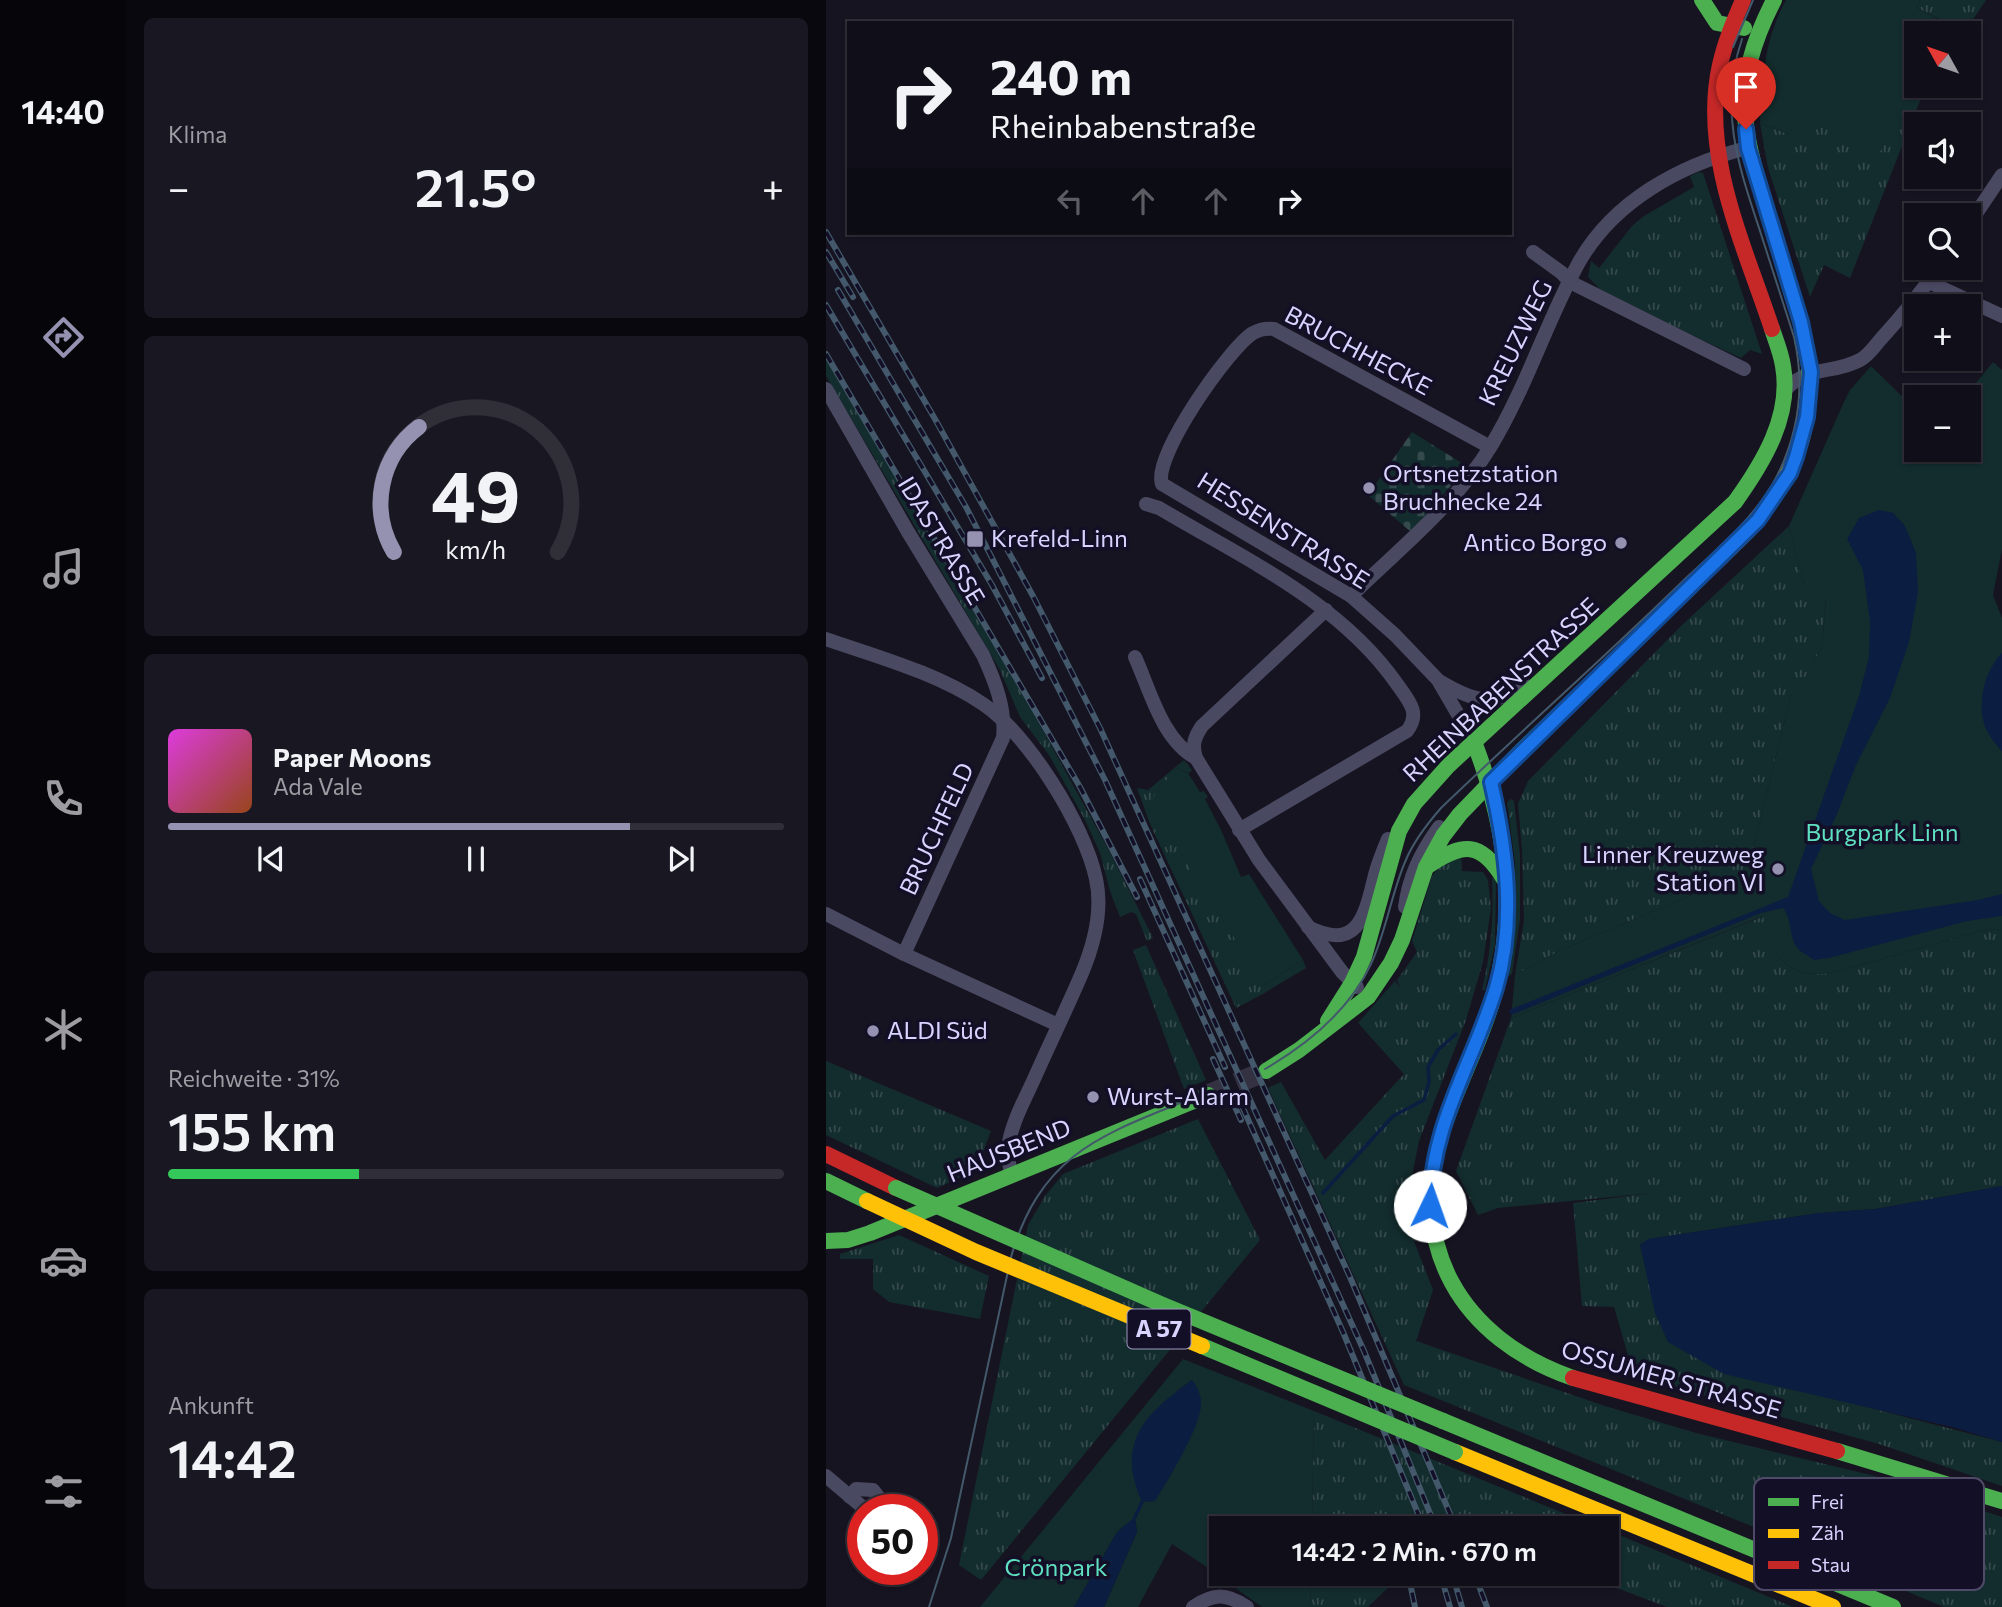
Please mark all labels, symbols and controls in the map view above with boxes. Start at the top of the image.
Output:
north arrow [1904,21,1981,98]
map controls [1904,21,1981,462]
text: 240 m [990,45,1132,105]
icon: right [875,49,966,140]
pin [1716,57,1776,129]
icon: arrive [1727,68,1765,106]
text: 14:40 [21,91,105,131]
text: Rheinbabenstraße [990,105,1256,145]
button: sound [1904,112,1981,189]
text: Klima [168,120,227,148]
text: 21.5° [415,154,536,218]
text: − [168,163,190,210]
text: + [762,163,784,210]
icon: left [1051,182,1089,220]
icon: ahead [1124,182,1162,220]
icon: ahead [1197,182,1235,220]
icon: right [1270,182,1308,220]
button: search [1904,203,1981,280]
street label: KREUZWEG [1472,275,1558,410]
button: + [1904,294,1981,371]
street label: BRUCHHECKE [1280,299,1437,401]
icon: directions [39,313,88,362]
button: − [1904,385,1981,462]
text: 49 [431,448,521,537]
place label: Ortsnetzstation Bruchhecke 24 [1383,458,1558,515]
street label: HESSENSTRASSE [1193,465,1375,594]
street label: IDASTRASSE [893,471,992,610]
marker: Ortsnetzstation Bruchhecke 24 [1361,480,1377,496]
place label: Krefeld-Linn [991,523,1128,552]
place label: Antico Borgo [1463,527,1607,556]
marker: Krefeld-Linn [965,529,985,549]
text: km/h [446,533,506,563]
marker: Antico Borgo [1613,535,1629,551]
icon: music [39,544,88,593]
street label: RHEINBABENSTRASSE [1396,591,1604,787]
text: Paper Moons [273,741,431,772]
street label: BRUCHFELD [892,758,979,899]
text: Ada Vale [273,772,363,800]
icon: phone [39,774,88,823]
park label: Burgpark Linn [1806,817,1958,846]
place label: Linner Kreuzweg Station VI [1582,839,1764,896]
icon: previous [252,840,290,878]
icon: pause [457,840,495,878]
icon: next [662,840,700,878]
marker: Linner Kreuzweg Station VI [1770,861,1786,877]
icon: climate [39,1005,88,1054]
place label: ALDI Süd [887,1015,988,1044]
marker: ALDI Süd [865,1023,881,1039]
text: Reichweite · 31% [168,1064,340,1092]
place label: Wurst-Alarm [1107,1081,1249,1110]
marker: Wurst-Alarm [1085,1089,1101,1105]
text: 155 km [168,1098,336,1162]
street label: HAUSBEND [942,1112,1075,1188]
position arrow [1393,1169,1467,1243]
icon: car [39,1236,88,1285]
road number: A 57 [1128,1310,1190,1348]
street label: OSSUMER STRASSE [1558,1333,1785,1424]
text: Ankunft [168,1391,254,1419]
text: 14:42 [168,1425,297,1489]
icon: filters [39,1467,88,1516]
legend [1754,1478,1984,1590]
text: Frei [1811,1490,1844,1513]
speed limit sign: 50 [847,1494,938,1585]
text: Zäh [1811,1521,1845,1544]
text: 14:42 · 2 Min. · 670 m [1291,1535,1537,1566]
park label: Crönpark [1004,1552,1108,1581]
text: Stau [1811,1553,1850,1576]

